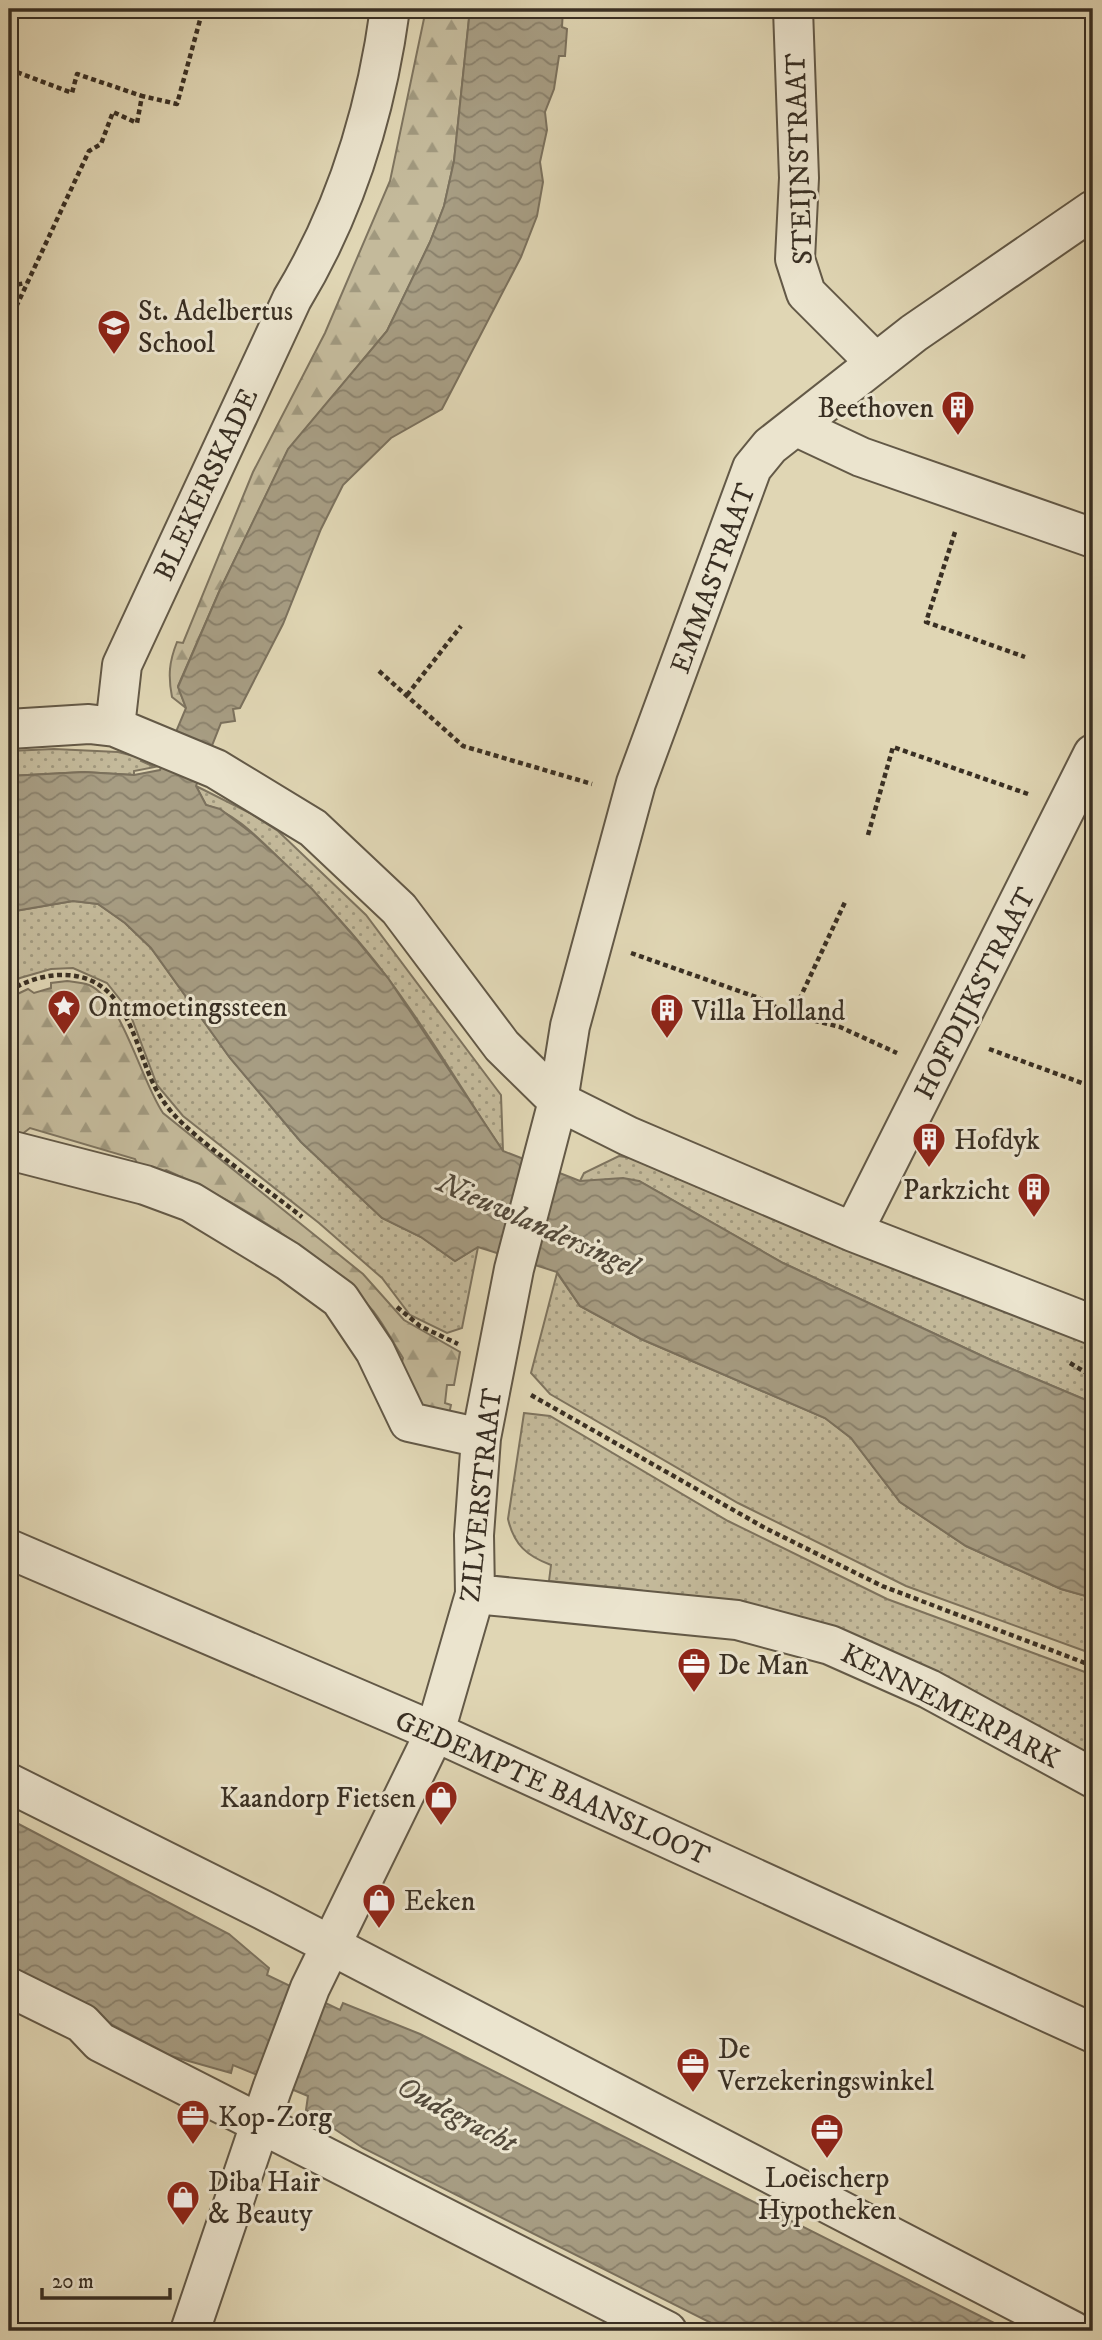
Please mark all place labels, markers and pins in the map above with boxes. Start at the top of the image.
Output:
place label: St. Adelbertus School [138,294,293,361]
school or university icon: St. Adelbertus School [95,307,133,356]
building icon: Beethoven [939,388,977,437]
place label: Beethoven [817,391,934,426]
place icon: Ontmoetingssteen [45,987,83,1036]
place label: Ontmoetingssteen [88,990,288,1025]
building icon: Villa Holland [648,991,686,1040]
place label: Villa Holland [691,994,845,1029]
building icon: Hofdyk [910,1120,948,1169]
place label: Hofdyk [954,1123,1040,1158]
building icon: Parkzicht [1015,1170,1053,1219]
place label: Parkzicht [903,1173,1010,1208]
office icon: De Man [675,1645,713,1694]
place label: De Man [718,1648,809,1683]
shop icon: Kaandorp Fietsen [422,1778,460,1827]
place label: Kaandorp Fietsen [220,1781,416,1816]
shop icon: Eeken [360,1881,398,1930]
place label: Eeken [404,1884,476,1919]
place label: De Verzekeringswinkel [717,2032,934,2099]
office icon: De Verzekeringswinkel [674,2045,712,2094]
office icon: Kop-Zorg [174,2097,212,2146]
place label: Kop-Zorg [218,2100,332,2135]
office icon: Loeischerp Hypotheken [808,2111,846,2160]
place label: Loeischerp Hypotheken [758,2161,897,2228]
place label: Diba Hair & Beauty [208,2165,321,2232]
shop icon: Diba Hair & Beauty [164,2178,202,2227]

